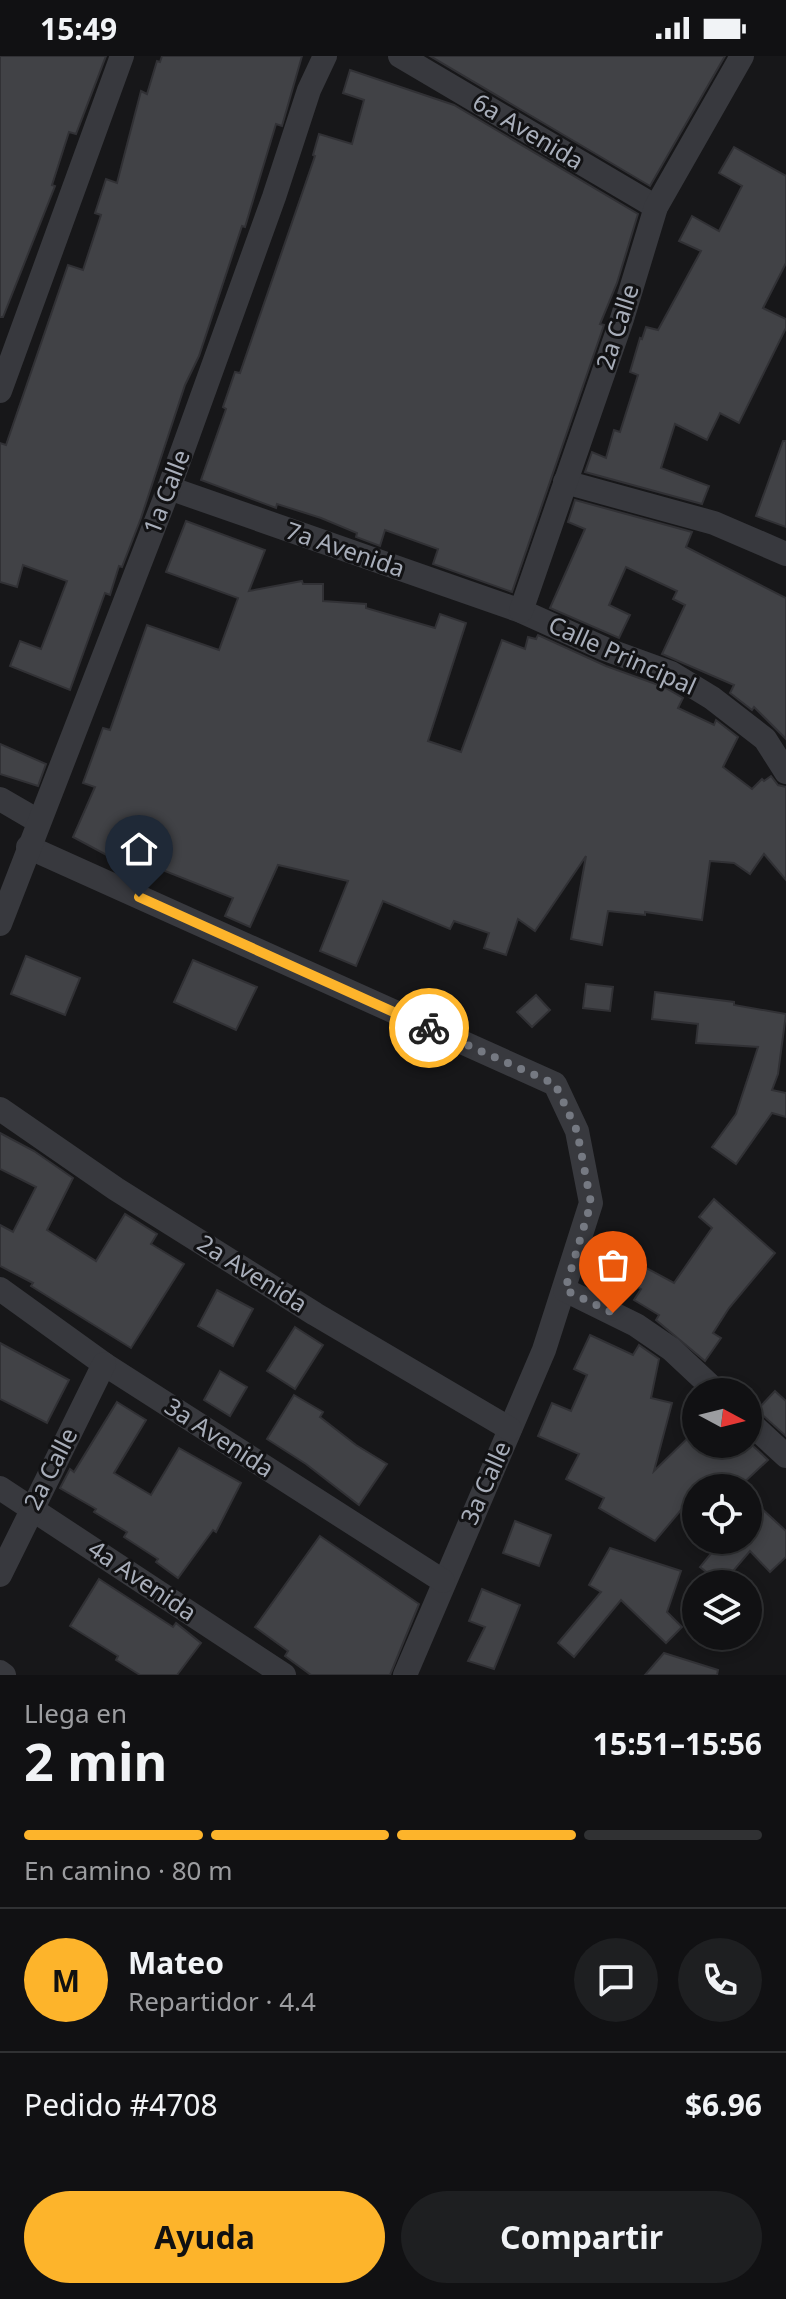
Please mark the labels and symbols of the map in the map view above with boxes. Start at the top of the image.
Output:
street label: 6a Avenida [467,85,590,177]
street label: 2a Calle [587,280,646,373]
street label: 1a Calle [134,444,197,538]
street label: 7a Avenida [282,513,409,584]
street label: Calle Principal [544,607,702,702]
pin [105,815,173,897]
courier [389,988,469,1068]
street label: 2a Avenida [192,1226,314,1320]
pin [579,1231,647,1313]
north arrow [682,1378,762,1458]
street label: 3a Avenida [159,1389,281,1484]
street label: 2a Calle [15,1422,84,1515]
street label: 3a Calle [452,1435,518,1529]
street label: 4a Avenida [82,1531,203,1628]

